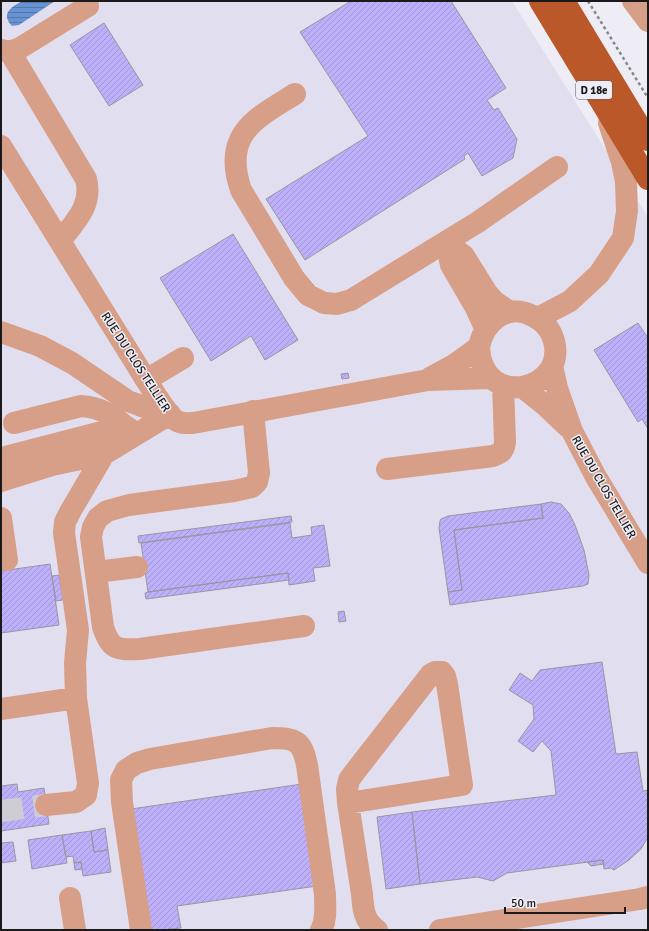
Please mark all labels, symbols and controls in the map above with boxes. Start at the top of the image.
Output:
road number: D 18e [576,81,612,99]
street label: RUE DU CLOS TELLIER [98,310,173,415]
street label: RUE DU CLOS TELLIER [568,433,639,541]
scale bar [505,889,625,915]
text: 50 m [511,896,536,911]

